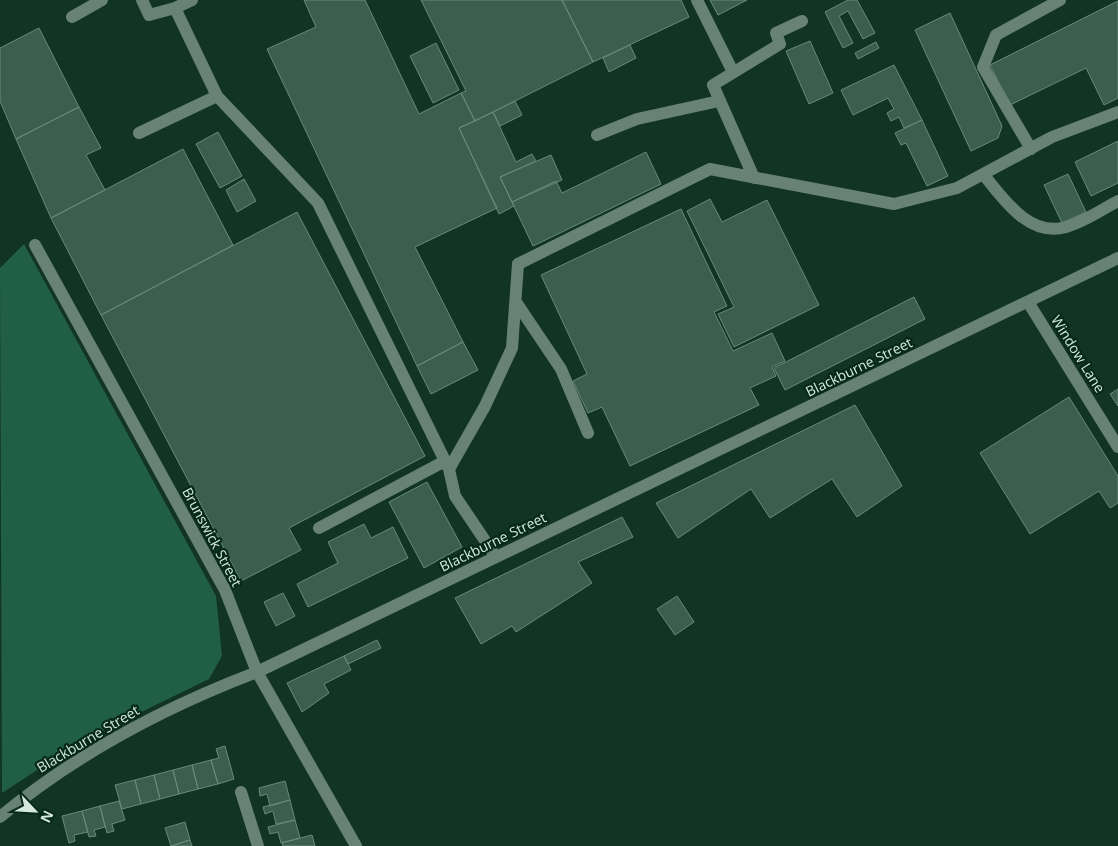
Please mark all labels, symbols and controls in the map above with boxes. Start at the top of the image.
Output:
street label: Window Lane [1047,311,1110,396]
street label: Blackburne Street [802,332,915,401]
street label: Brunswick Street [178,484,247,590]
street label: Blackburne Street [436,507,549,576]
street label: Blackburne Street [33,700,143,777]
north arrow [10,786,60,836]
text: N [36,808,58,826]

